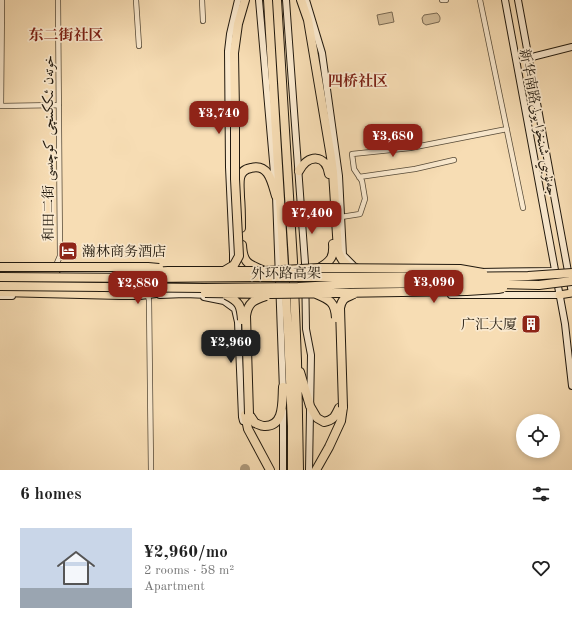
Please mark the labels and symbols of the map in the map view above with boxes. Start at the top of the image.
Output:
district label: 东二街社区 [28,27,104,44]
street label: 新华南路جەنۇبىي شىنخۇا يولى [512,47,560,198]
street label: 和田二街 خوتەن ئىككىنچى كوچىسى [41,55,58,241]
district label: 四桥社区 [328,73,388,90]
pin: ¥3,740 [186,101,252,135]
pin: ¥3,680 [360,124,426,158]
pin: ¥7,400 [279,201,345,235]
hotel icon: 瀚林商务酒店 [57,240,79,262]
place label: 瀚林商务酒店 [82,244,166,259]
street label: 外环路高架 [251,265,321,282]
pin: ¥3,090 [401,270,467,304]
pin: ¥2,880 [105,271,171,305]
building icon: 广汇大厦 [520,313,542,335]
place label: 广汇大厦 [461,317,517,332]
pin: ¥2,960 [198,330,264,364]

